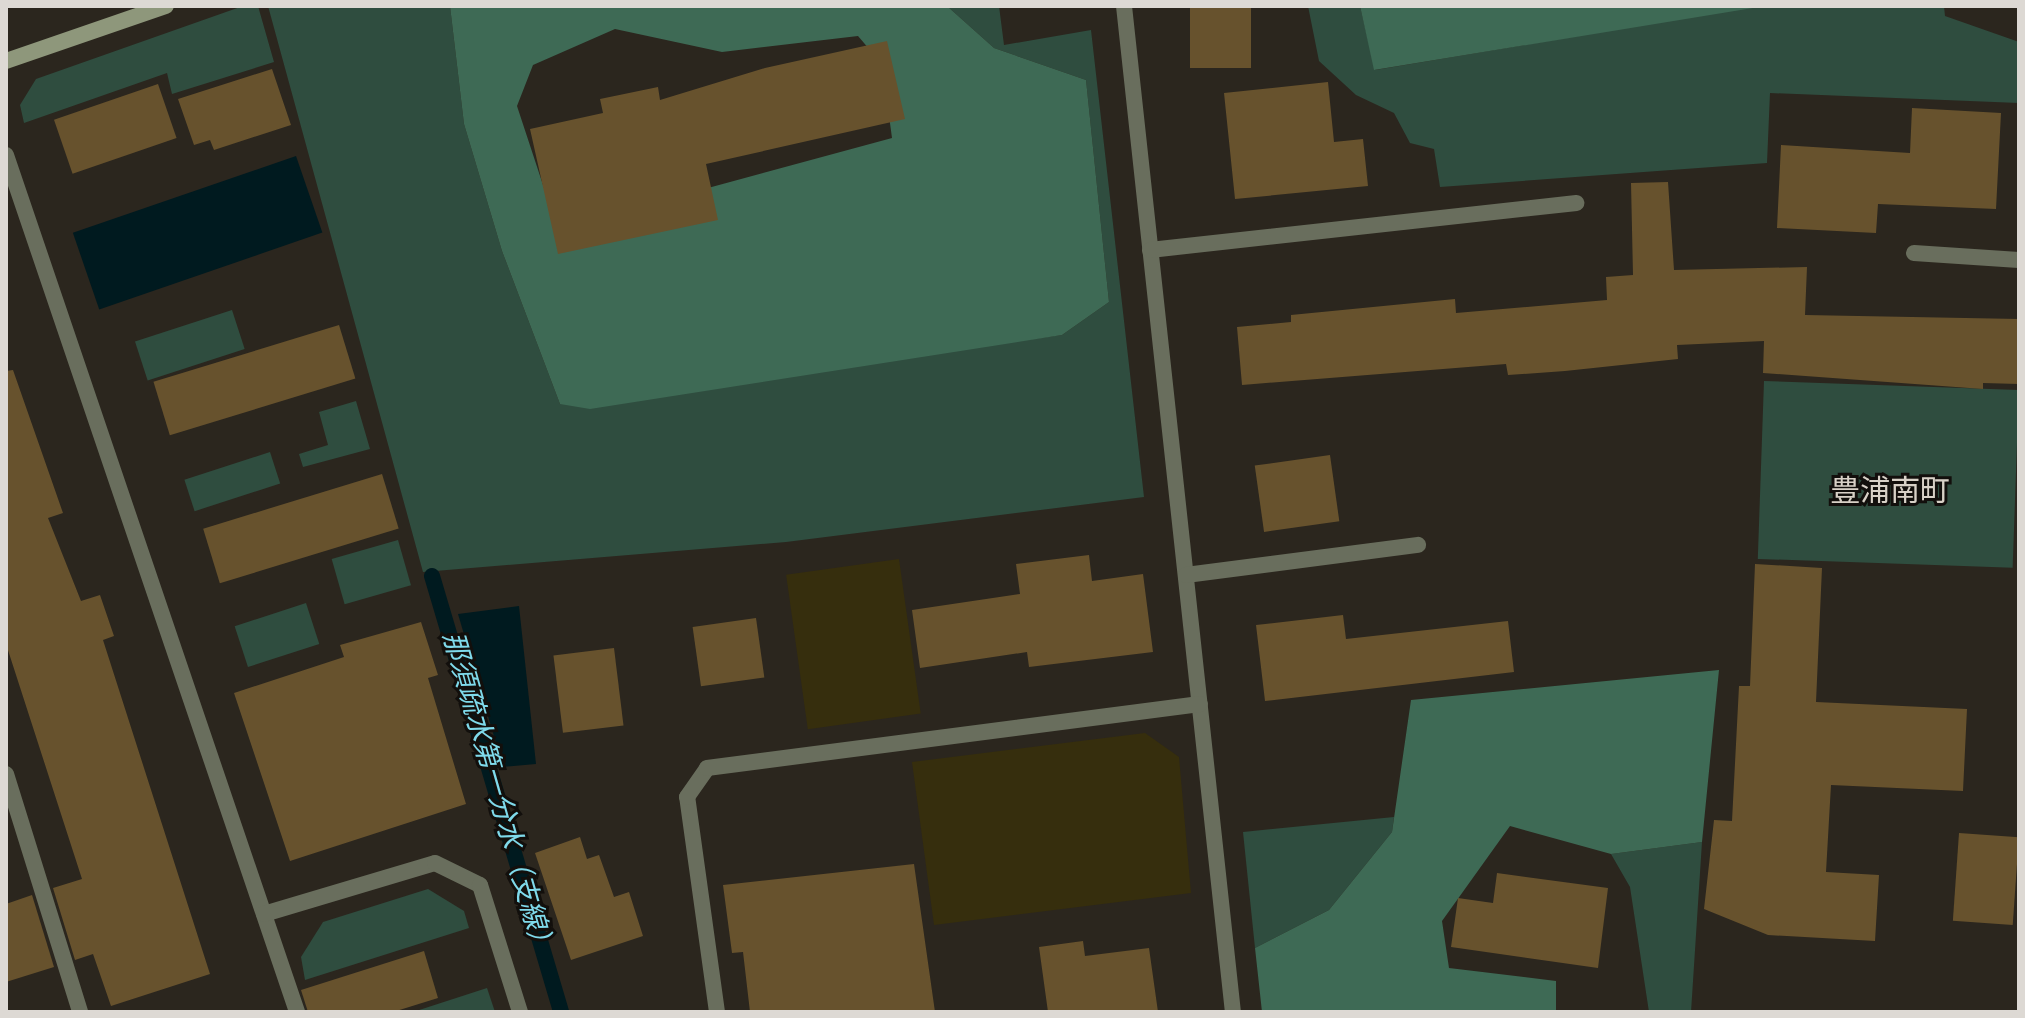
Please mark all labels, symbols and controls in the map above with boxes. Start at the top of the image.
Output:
district label: 豊浦南町 [1830,474,1950,510]
water label: 那須疏水第一分水（支線） [435,628,559,960]

